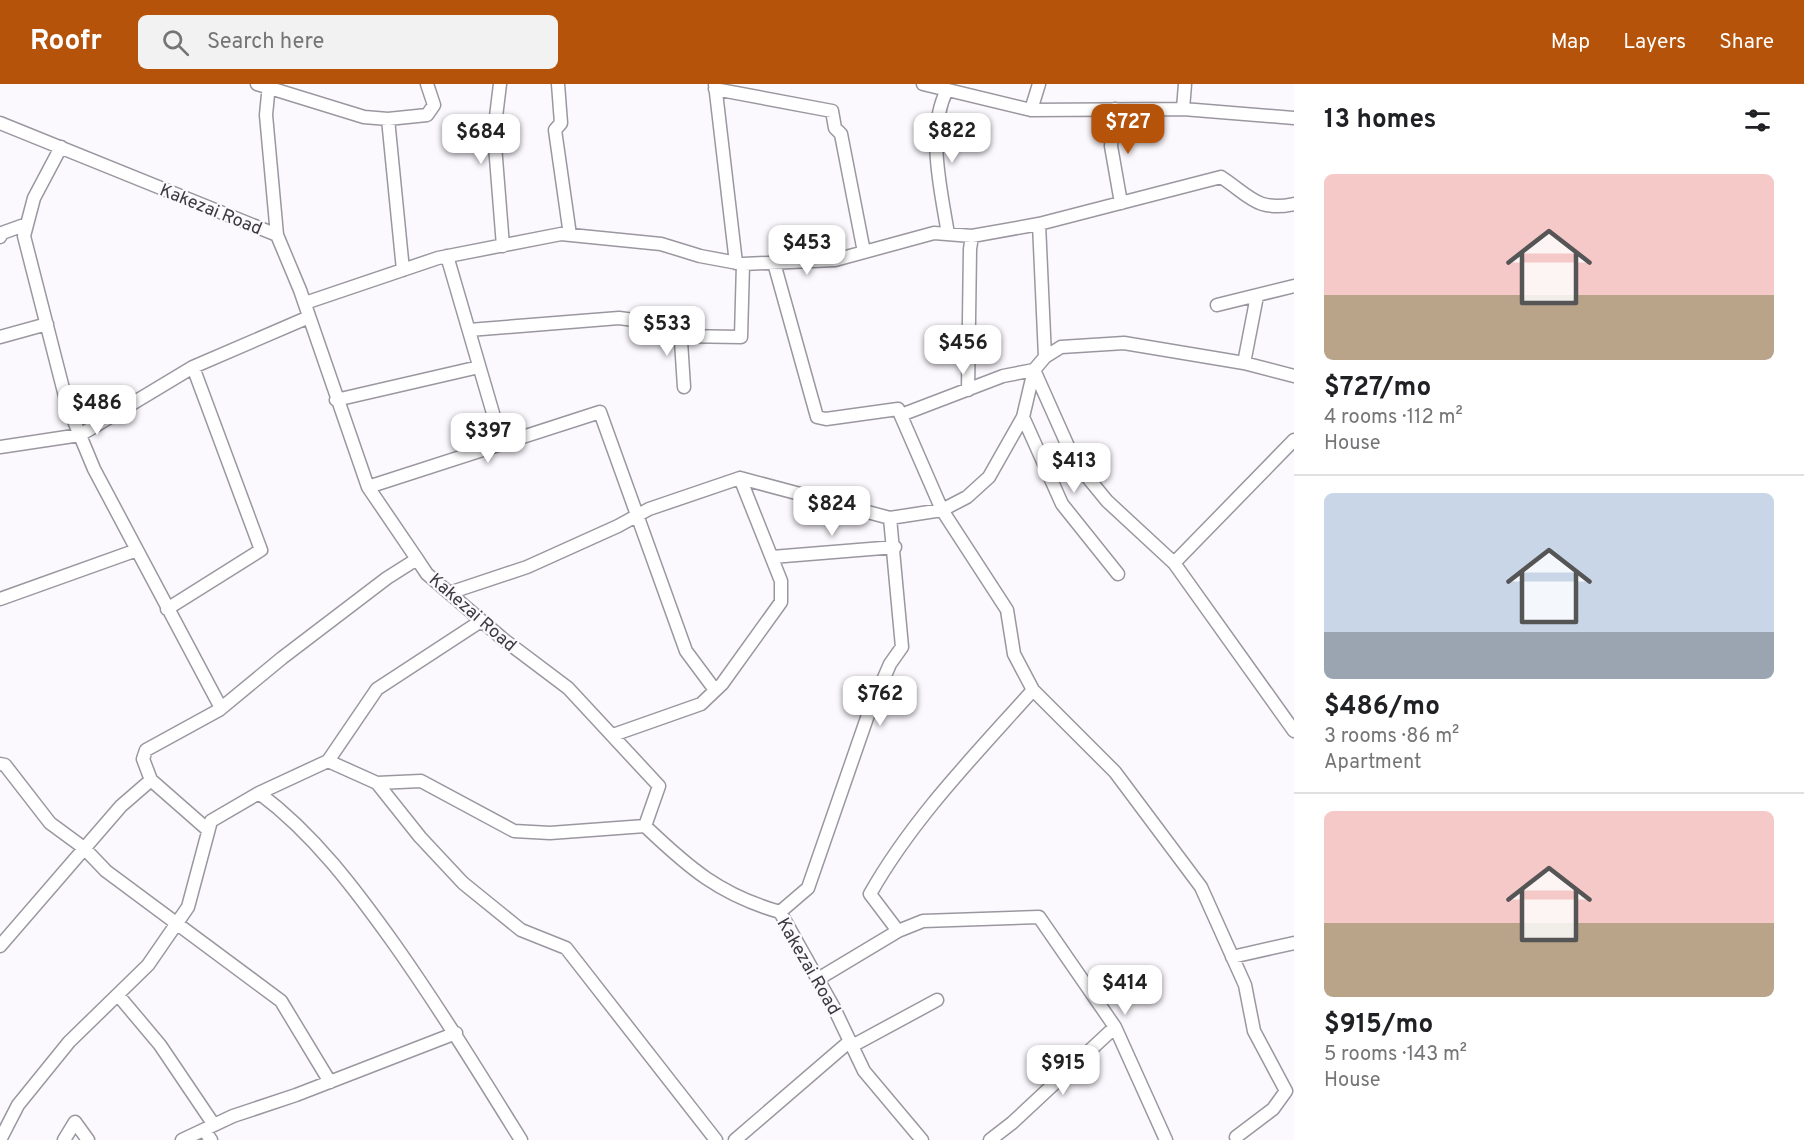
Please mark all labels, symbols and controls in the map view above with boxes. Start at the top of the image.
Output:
search box [138,15,558,69]
text: Roofr [30,24,102,60]
icon: search [159,26,192,59]
text: Search here [207,29,324,56]
text: Map [1551,29,1590,56]
text: Layers [1623,29,1686,56]
text: Share [1719,29,1774,56]
pin: $727 [1092,104,1164,155]
text: 13 homes [1324,104,1436,137]
icon: filters [1741,104,1774,137]
text: $727 [1105,110,1151,136]
pin: $822 [916,113,988,164]
pin: $684 [445,114,517,165]
text: $822 [928,119,976,145]
text: $684 [456,120,506,146]
street label: Kakezai Road [156,179,265,241]
icon: home [1495,213,1603,321]
pin: $453 [771,225,843,276]
text: $453 [782,231,832,257]
pin: $533 [631,306,703,357]
text: $533 [643,312,691,338]
pin: $456 [927,325,999,376]
text: $456 [938,331,988,357]
text: $727/mo [1324,372,1431,405]
pin: $486 [61,385,133,436]
text: $486 [72,391,122,417]
text: 4 rooms · 112 m² [1324,405,1463,431]
pin: $397 [452,413,524,464]
text: $397 [465,419,511,445]
text: House [1324,431,1380,457]
pin: $413 [1038,443,1110,494]
text: $413 [1052,449,1096,475]
pin: $824 [796,486,868,537]
text: $824 [807,492,857,518]
icon: home [1495,532,1603,640]
street label: Kakezai Road [423,569,521,657]
pin: $762 [844,676,916,727]
text: $762 [857,682,903,708]
text: $486/mo [1324,691,1440,724]
text: 3 rooms · 86 m² [1324,724,1459,750]
text: Apartment [1324,750,1422,776]
icon: home [1495,850,1603,958]
street label: Kakezai Road [771,914,845,1020]
pin: $414 [1089,965,1161,1016]
text: $414 [1102,971,1148,997]
text: $915/mo [1324,1009,1433,1042]
text: 5 rooms · 143 m² [1324,1042,1467,1068]
pin: $915 [1027,1045,1099,1096]
text: $915 [1041,1051,1085,1077]
text: House [1324,1068,1380,1094]

